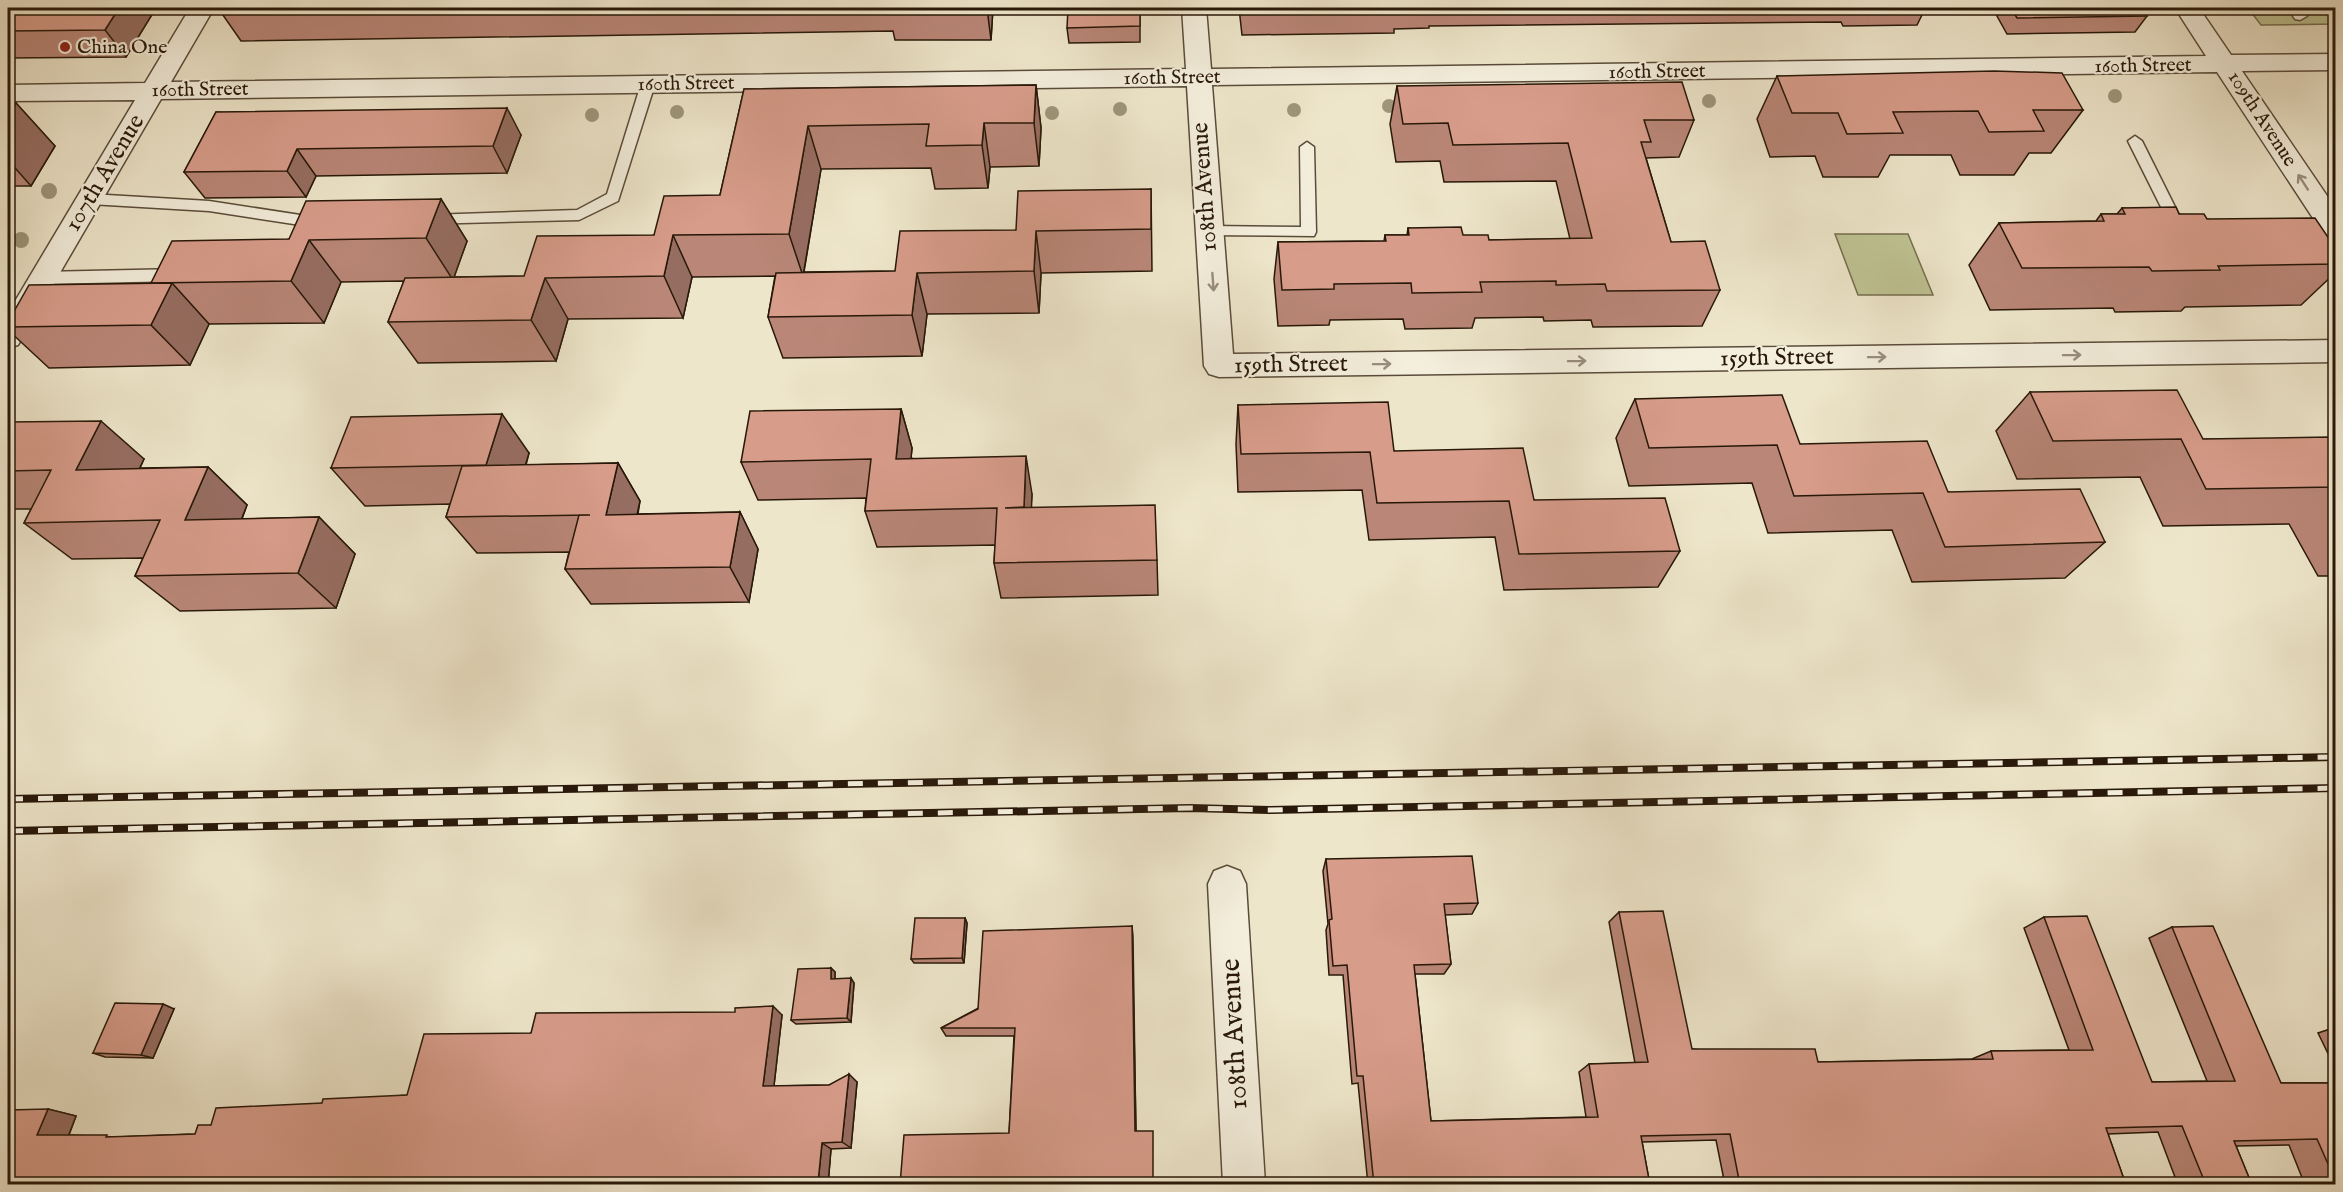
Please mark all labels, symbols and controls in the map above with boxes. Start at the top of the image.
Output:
place label: China One [77,35,167,60]
marker: China One [58,40,72,54]
street label: 160th Street [2094,53,2192,79]
street label: 160th Street [1608,59,1706,85]
street label: 160th Street [1123,65,1221,91]
street label: 109th Avenue [2222,67,2302,171]
street label: 160th Street [637,71,735,97]
street label: 160th Street [151,77,249,103]
street label: 107th Avenue [58,109,152,237]
street label: 108th Avenue [1185,121,1225,253]
one-way arrow [2297,174,2309,191]
one-way arrow [1207,272,1218,292]
street label: 159th Street [1720,342,1834,374]
street label: 159th Street [1234,349,1348,381]
one-way arrow [2062,349,2082,360]
one-way arrow [1867,351,1887,363]
one-way arrow [1567,355,1587,367]
one-way arrow [1372,358,1392,370]
street label: 108th Avenue [1214,957,1256,1110]

